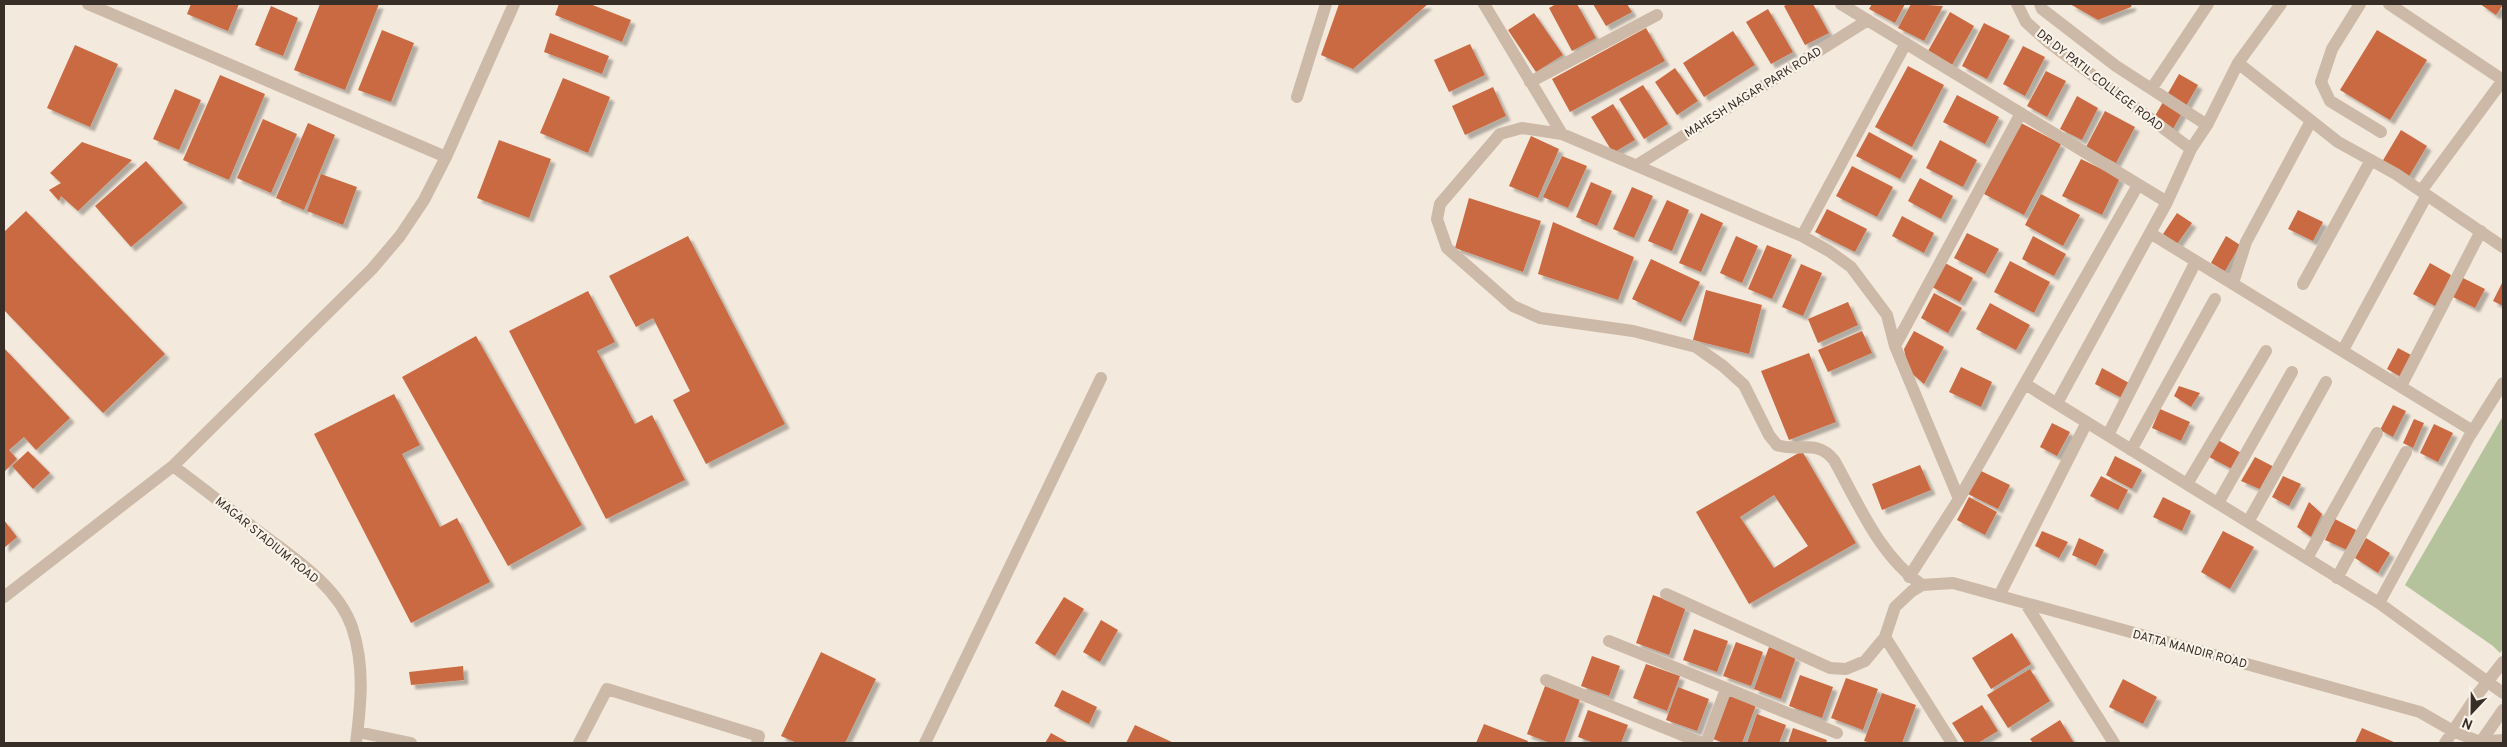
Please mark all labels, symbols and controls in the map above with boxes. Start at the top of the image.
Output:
street label: DR DY PATIL COLLEGE ROAD [2033,26,2166,135]
street label: MAHESH NAGAR PARK ROAD [1682,44,1825,142]
street label: MAGAR STADIUM ROAD [211,494,321,588]
street label: DATTA MANDIR ROAD [2131,627,2249,673]
north arrow [2447,687,2497,737]
text: N [2460,713,2476,732]

